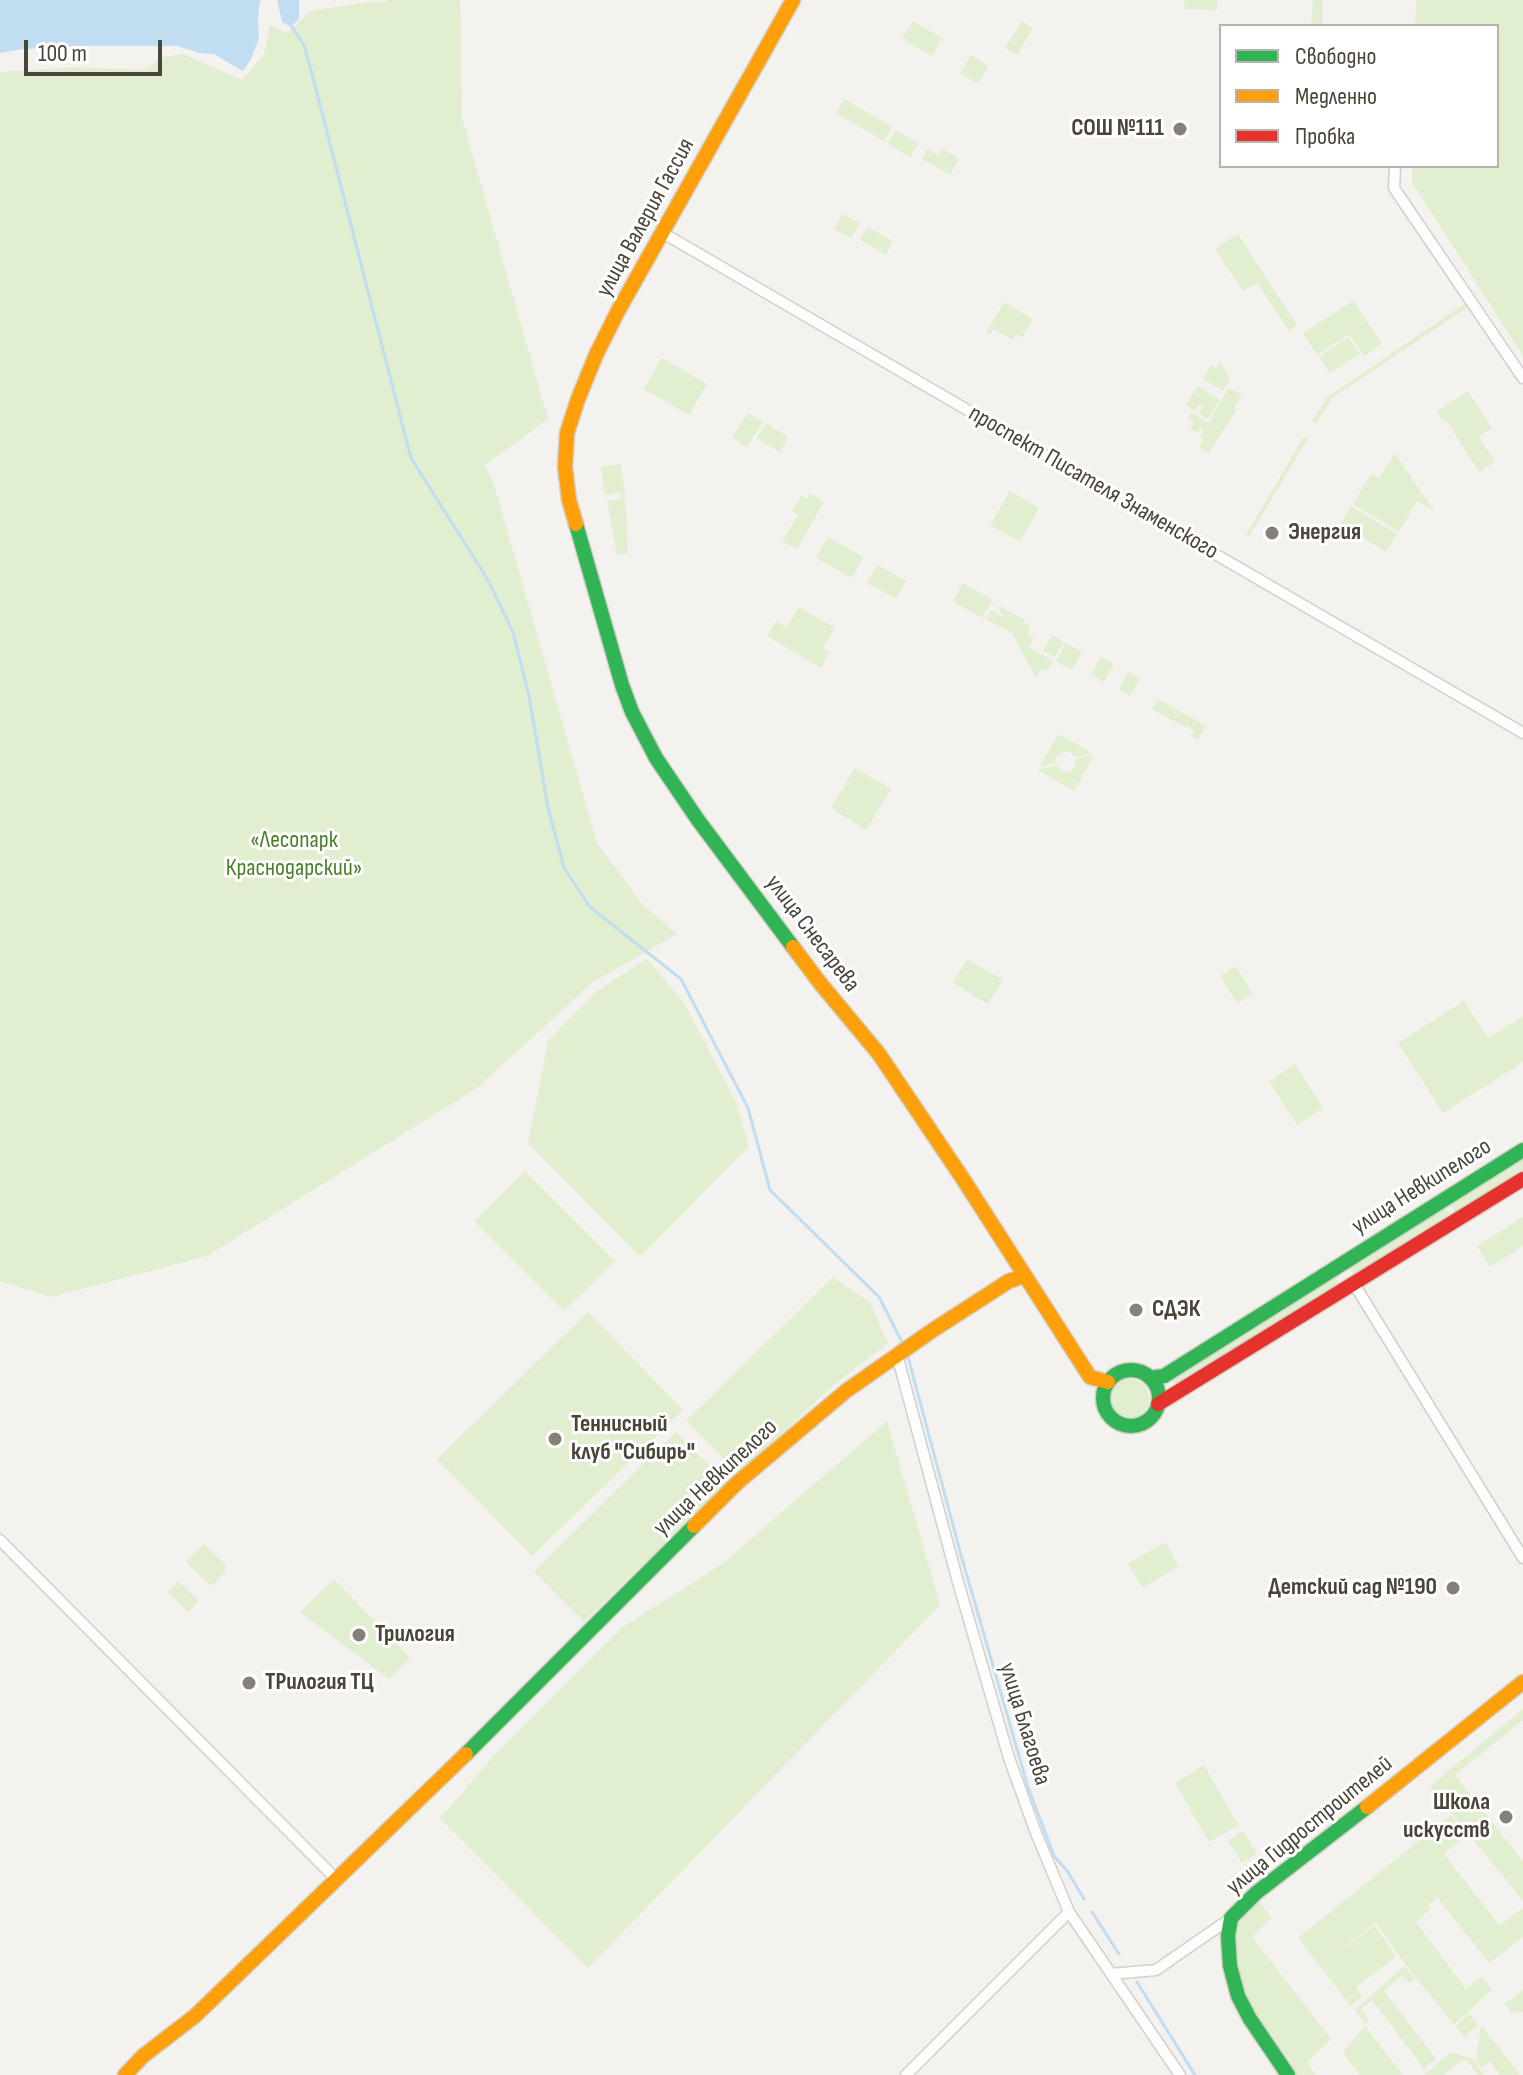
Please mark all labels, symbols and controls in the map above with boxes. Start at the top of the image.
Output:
scale bar [28,24,166,74]
legend [1219,24,1499,168]
text: 100 m [38,39,87,68]
text: Свободно [1295,42,1376,71]
text: Медленно [1295,82,1377,111]
place label: СОШ №111 [1071,115,1164,143]
marker: СОШ №111 [1171,120,1189,138]
text: Пробка [1295,122,1355,151]
street label: улица Валерия Гассия [591,134,701,302]
street label: проспект Писателя Знаменского [963,400,1223,566]
place label: Энергия [1288,519,1361,547]
marker: Энергия [1263,524,1281,542]
park label: «Лесопарк Краснодарский» [226,827,362,883]
street label: улица Снесарева [759,870,865,998]
street label: улица Невкипелого [1347,1133,1497,1241]
place label: СДЭК [1152,1296,1200,1324]
marker: СДЭК [1127,1301,1145,1319]
place label: Теннисный клуб "Сибирь" [571,1411,695,1467]
street label: улица Невкипелого [648,1413,784,1543]
marker: Теннисный клуб "Сибирь" [546,1430,564,1448]
place label: Детский сад №190 [1268,1574,1437,1602]
marker: Детский сад №190 [1444,1579,1462,1597]
place label: Трилогия [375,1621,455,1649]
marker: Трилогия [350,1626,368,1644]
street label: улица Благоева [992,1659,1056,1789]
place label: ТРилогия ТЦ [265,1669,374,1697]
marker: ТРилогия ТЦ [240,1674,258,1692]
street label: улица Гидростроителей [1221,1750,1399,1902]
place label: Школа искусств [1403,1789,1490,1845]
marker: Школа искусств [1497,1808,1515,1826]

